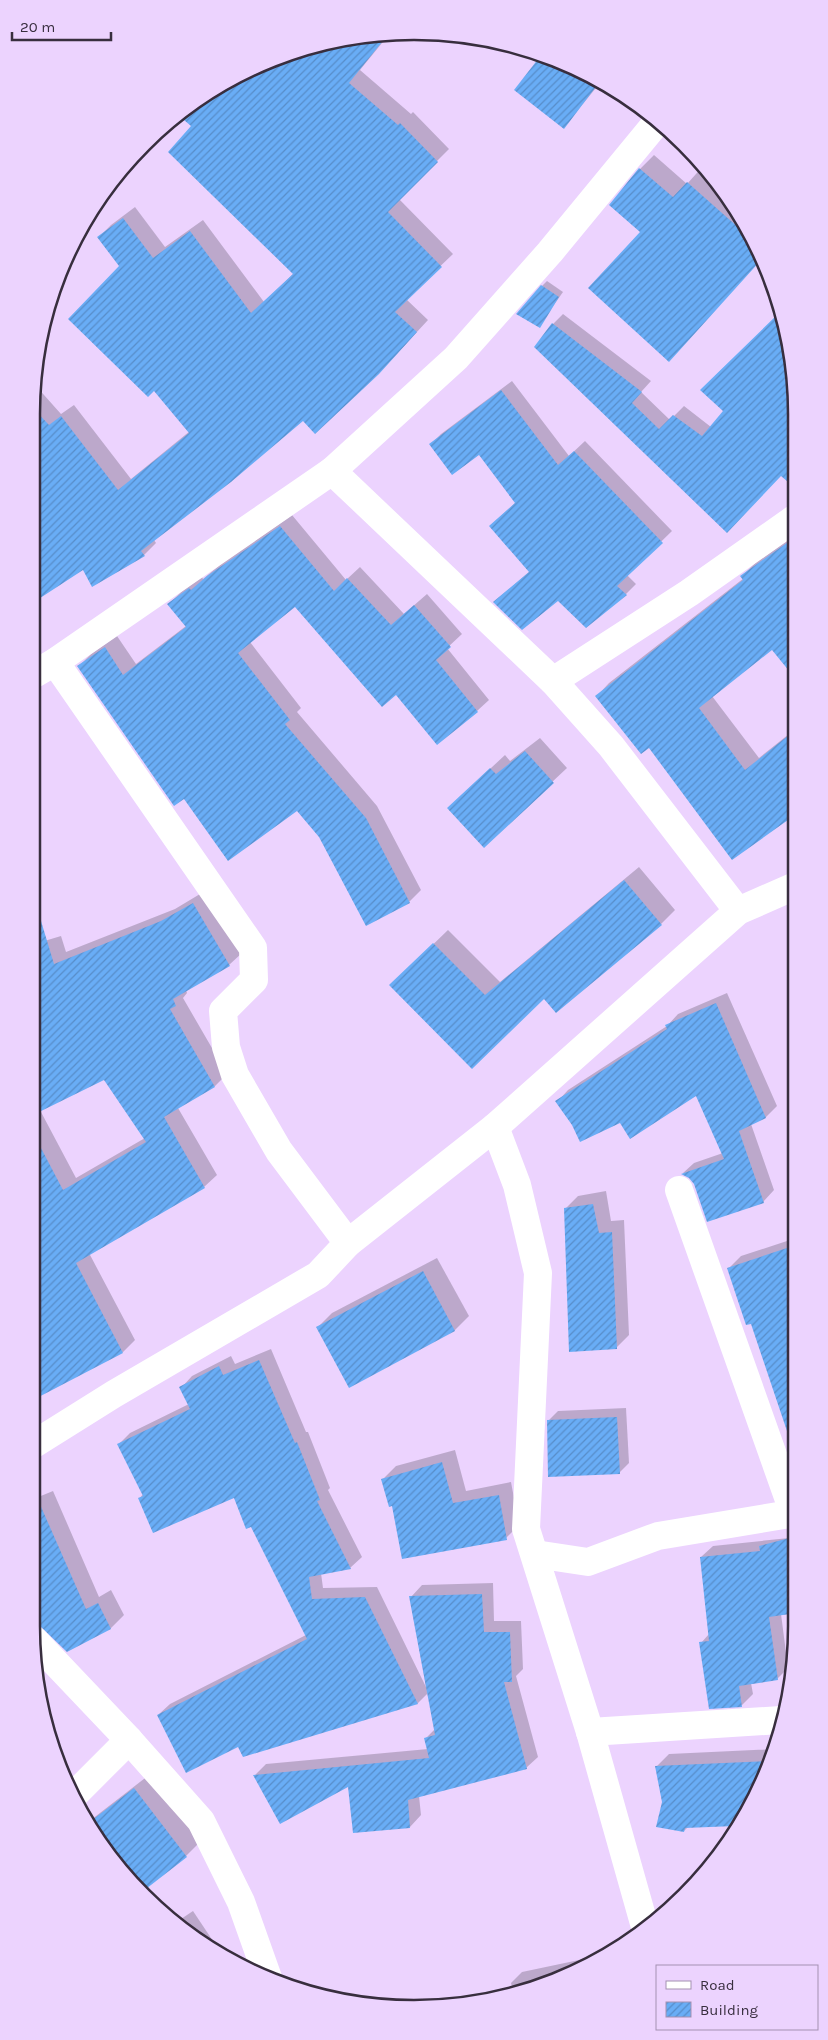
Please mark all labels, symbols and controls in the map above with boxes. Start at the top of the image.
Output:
scale bar [12,10,111,42]
text: 20 m [20,18,55,36]
legend [656,1965,818,2030]
text: Road [700,1976,735,1994]
text: Building [700,2001,758,2019]

